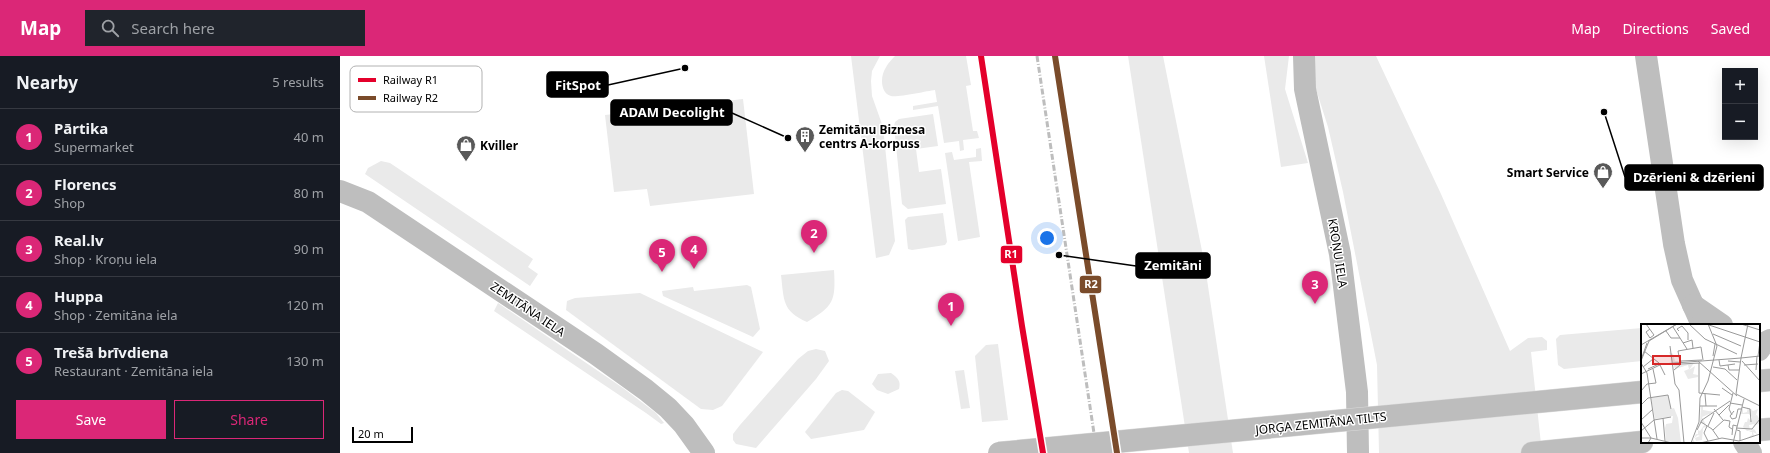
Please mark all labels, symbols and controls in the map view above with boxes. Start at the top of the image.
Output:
search box [85,10,365,46]
text: Map [20,15,61,41]
icon: search [99,17,121,39]
text: Search here [131,18,215,38]
text: Map [1571,19,1600,38]
text: Directions [1622,19,1689,38]
text: Saved [1711,19,1750,38]
legend [350,66,482,112]
map controls [1722,68,1758,140]
button: + [1722,68,1758,104]
text: Nearby [16,71,78,94]
text: Railway R1 [383,72,438,87]
callout: FitSpot [547,72,608,97]
text: 5 results [272,73,324,91]
text: FitSpot [555,76,601,94]
text: Railway R2 [383,90,438,105]
callout: ADAM Decolight [611,100,732,125]
text: ADAM Decolight [619,103,725,121]
button: − [1722,104,1758,140]
text: Pārtika [54,118,108,138]
place label: Zemitānu Biznesa centrs A-korpuss [819,121,925,152]
building icon: Zemitānu Biznesa centrs A-korpuss [794,125,816,153]
text: 1 [25,128,33,146]
text: 40 m [294,128,324,146]
shop icon: Kviller [455,134,477,162]
place label: Kviller [480,137,519,154]
text: Supermarket [54,138,134,156]
shop icon: Smart Service [1592,161,1614,189]
place label: Smart Service [1507,164,1589,181]
callout: Dzērieni & dzērieni [1625,165,1763,190]
text: Dzērieni & dzērieni [1633,168,1755,186]
text: Florencs [54,174,116,194]
text: 2 [25,184,33,202]
text: 80 m [294,184,324,202]
text: Shop [54,194,85,212]
street label: KROŅU IELA [1324,217,1352,289]
pin: 2 [801,220,827,253]
your location [1037,228,1057,248]
text: Real.lv [54,230,104,250]
pin: 4 [681,236,707,269]
pin: 5 [649,239,675,272]
text: 3 [25,240,33,258]
text: 90 m [294,240,324,258]
line badge: R1 [1000,245,1023,264]
text: R1 [1004,246,1018,261]
text: Shop · Kroņu iela [54,250,157,268]
callout: Zemitāni [1136,253,1210,278]
text: Zemitāni [1144,256,1202,274]
pin: 3 [1302,271,1328,304]
line badge: R2 [1079,275,1102,294]
text: R2 [1084,276,1098,291]
street label: ZEMITĀNA IELA [487,278,569,340]
text: Huppa [54,286,103,306]
pin: 1 [938,293,964,326]
text: 4 [25,296,33,314]
text: 120 m [286,296,324,314]
text: Shop · Zemitāna iela [54,306,178,324]
inset map [1641,324,1760,443]
text: Trešā brīvdiena [54,342,169,362]
text: 5 [25,352,33,370]
text: 130 m [286,352,324,370]
text: Restaurant · Zemitāna iela [54,362,213,380]
button: Save [16,400,166,439]
button: Share [174,400,324,439]
street label: JORĢA ZEMITĀNA TILTS [1254,408,1388,438]
scale bar [352,425,413,444]
text: 20 m [358,426,384,441]

